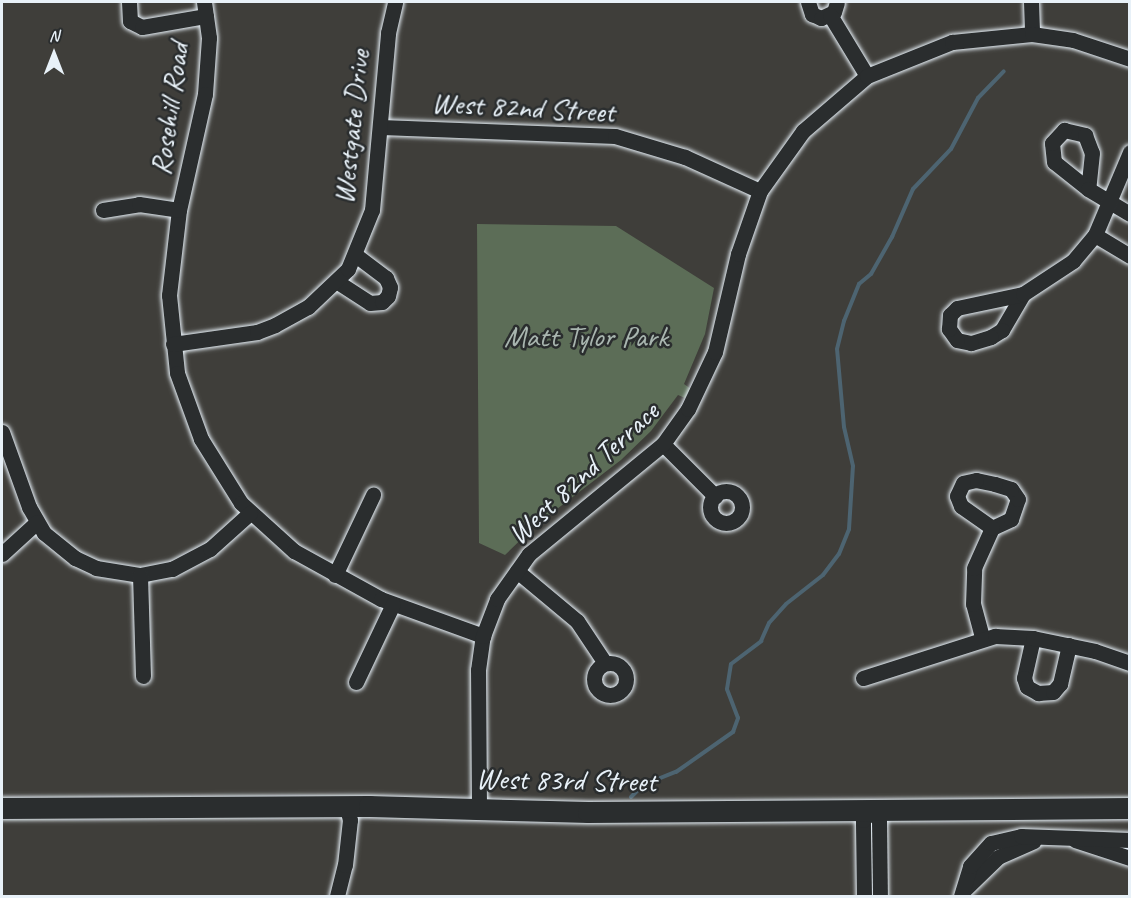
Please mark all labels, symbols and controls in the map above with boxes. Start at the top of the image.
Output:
north arrow [24,24,84,84]
text: N [49,26,59,46]
street label: Rosehill Road [142,41,196,177]
street label: Westgate Drive [325,48,377,206]
street label: West 82nd Street [430,84,616,130]
park label: Matt Tylor Park [503,318,669,354]
street label: West 82nd Terrace [500,394,666,552]
street label: West 83rd Street [475,760,657,800]

